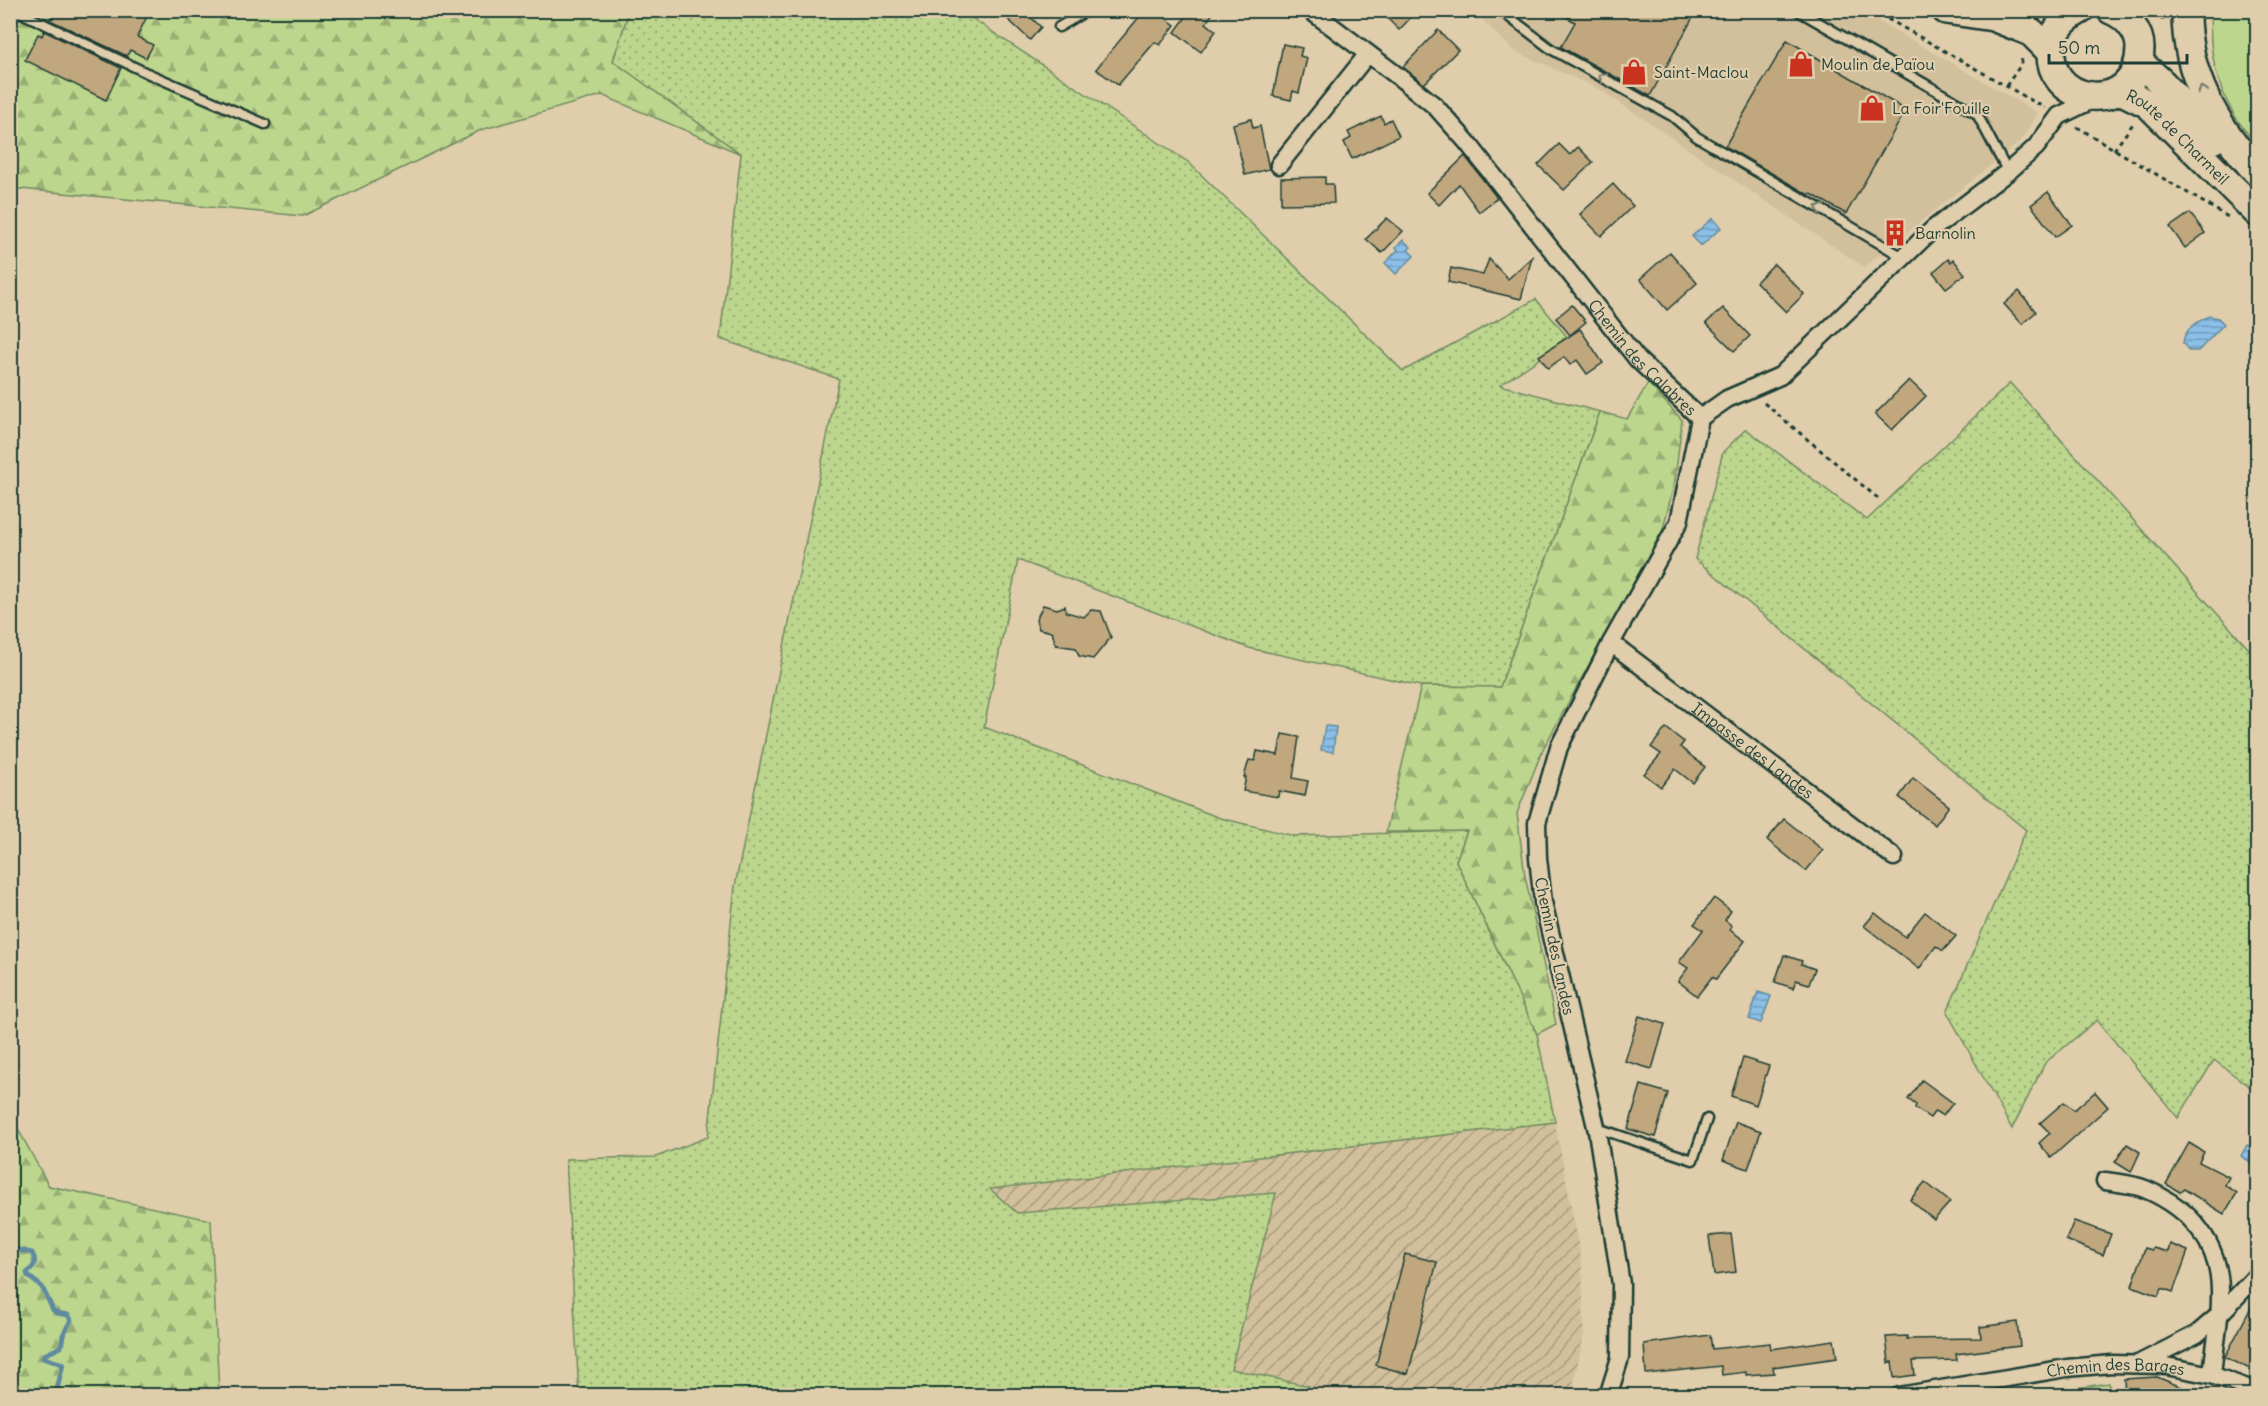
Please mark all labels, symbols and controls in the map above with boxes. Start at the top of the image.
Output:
scale bar [2049,27,2187,65]
text: 50 m [2058,36,2100,59]
shop icon: Moulin de Païou [1786,49,1816,79]
place label: Moulin de Païou [1821,54,1934,74]
shop icon: Saint-Maclou [1619,57,1649,87]
place label: Saint-Maclou [1654,62,1749,82]
one-way arrow [1598,73,1609,85]
street label: Route de Charmeil [2123,85,2233,189]
one-way arrow [2197,86,2209,97]
shop icon: La Foir'Fouille [1857,93,1887,123]
place label: La Foir'Fouille [1892,98,1990,118]
one-way arrow [1815,203,1825,215]
building icon: Barnolin [1880,218,1910,248]
place label: Barnolin [1915,223,1976,243]
street label: Chemin des Calabres [1584,295,1701,420]
street label: Impasse des Landes [1688,698,1818,803]
street label: Chemin des Landes [1531,875,1579,1017]
street label: Chemin des Barges [2045,1354,2186,1381]

